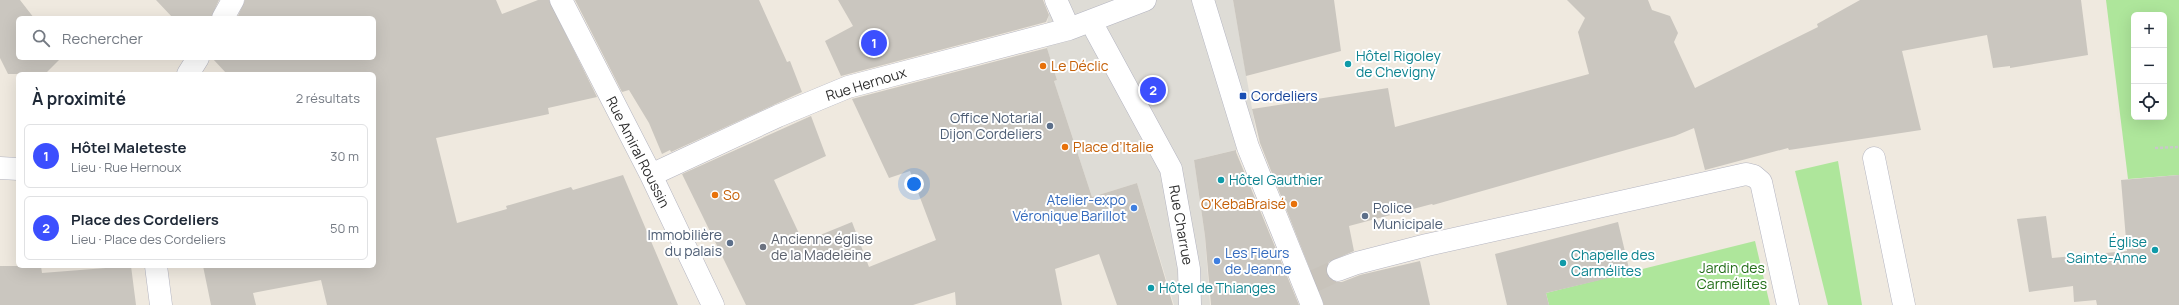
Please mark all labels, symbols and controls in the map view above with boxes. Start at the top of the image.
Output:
map controls [2131,12,2167,120]
button: + [2131,12,2167,48]
search box [16,16,376,60]
icon: search [30,27,52,49]
text: Rechercher [62,28,143,49]
pin: 1 [861,28,887,58]
place label: Hôtel Rigoley de Chevigny [1356,46,1441,81]
button: − [2131,48,2167,84]
place label: Le Déclic [1051,56,1109,75]
marker: Hôtel Rigoley de Chevigny [1343,59,1353,69]
marker: Le Déclic [1038,61,1048,71]
street label: Rue Hernoux [823,62,909,105]
pin: 2 [1140,75,1166,105]
button: locate [2131,84,2167,120]
place label: Cordeliers [1251,86,1318,105]
text: À proximité [32,87,126,110]
text: 2 résultats [296,89,360,107]
marker: Cordeliers [1238,91,1248,101]
street label: Rue Amiral Roussin [602,93,675,211]
place label: Office Notarial Dijon Cordeliers [940,108,1042,143]
marker: Office Notarial Dijon Cordeliers [1045,121,1055,131]
text: Hôtel Maleteste [71,137,186,158]
place label: Place d’Italie [1073,137,1154,156]
marker: Place d’Italie [1060,142,1070,152]
text: 1 [43,147,49,165]
text: 30 m [330,147,359,165]
text: Lieu · Rue Hernoux [71,158,181,176]
place label: Hôtel Gauthier [1229,170,1323,189]
your location [904,174,924,194]
marker: Hôtel Gauthier [1216,175,1226,185]
street label: Rue Charrue [1165,183,1198,266]
place label: So [723,185,740,204]
marker: So [710,190,720,200]
place label: Atelier-expo Véronique Barillot [1013,190,1126,225]
place label: O'KebaBraisé [1201,194,1286,213]
place label: Police Municipale [1373,198,1443,233]
marker: O'KebaBraisé [1289,199,1299,209]
marker: Atelier-expo Véronique Barillot [1129,203,1139,213]
text: Place des Cordeliers [71,209,219,230]
marker: Police Municipale [1360,211,1370,221]
text: 2 [42,219,50,237]
text: 50 m [330,219,359,237]
place label: Immobilière du palais [647,225,722,260]
place label: Ancienne église de la Madeleine [771,229,873,264]
text: Lieu · Place des Cordeliers [71,230,226,248]
place label: Église Sainte-Anne [2066,232,2147,267]
marker: Immobilière du palais [725,238,735,248]
marker: Ancienne église de la Madeleine [758,242,768,252]
place label: Les Fleurs de Jeanne [1225,243,1291,278]
place label: Chapelle des Carmélites [1571,245,1655,280]
marker: Église Sainte-Anne [2150,245,2160,255]
marker: Les Fleurs de Jeanne [1212,256,1222,266]
marker: Chapelle des Carmélites [1558,258,1568,268]
park label: Jardin des Carmélites [1697,258,1767,293]
place label: Hôtel de Thianges [1159,278,1276,297]
marker: Hôtel de Thianges [1146,283,1156,293]

